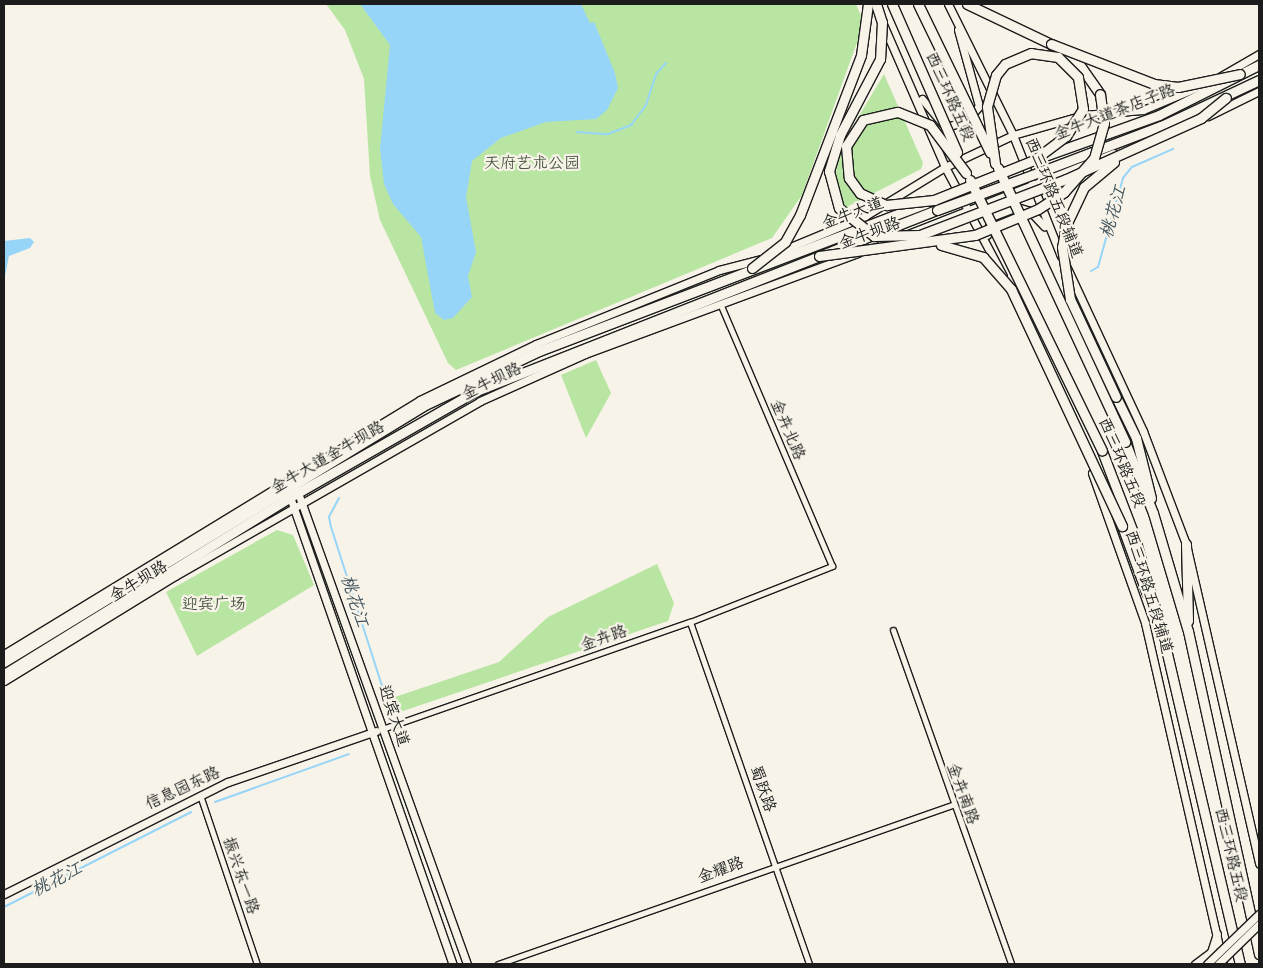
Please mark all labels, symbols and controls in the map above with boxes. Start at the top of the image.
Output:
street label: 西三环路五段 [921,49,977,145]
street label: 金牛大道茶店子路 [1052,81,1178,145]
street label: 西三环路五段辅道 [1020,135,1086,261]
park label: 天府艺术公园 [484,154,580,174]
water label: 桃花江 [1096,183,1132,241]
street label: 金牛大道 [820,194,886,234]
street label: 金牛坝路 [837,214,903,254]
street label: 金牛坝路 [459,359,525,405]
street label: 金卉北路 [766,397,808,463]
street label: 西三环路五段 [1093,415,1149,511]
street label: 金牛大道金牛坝路 [268,418,388,498]
street label: 西三环路五段辅道 [1120,528,1176,656]
street label: 金牛坝路 [107,557,171,607]
water label: 桃花江 [335,572,373,630]
park label: 迎宾广场 [182,595,246,615]
street label: 金卉路 [578,622,630,656]
street label: 迎宾大道 [374,683,412,749]
street label: 金卉南路 [942,761,982,827]
street label: 信息园东路 [143,763,223,815]
street label: 蜀跃路 [745,763,779,815]
street label: 西三环路五段 [1210,806,1250,904]
street label: 振兴东一路 [218,835,262,917]
street label: 金耀路 [695,854,747,888]
water label: 桃花江 [28,858,86,902]

